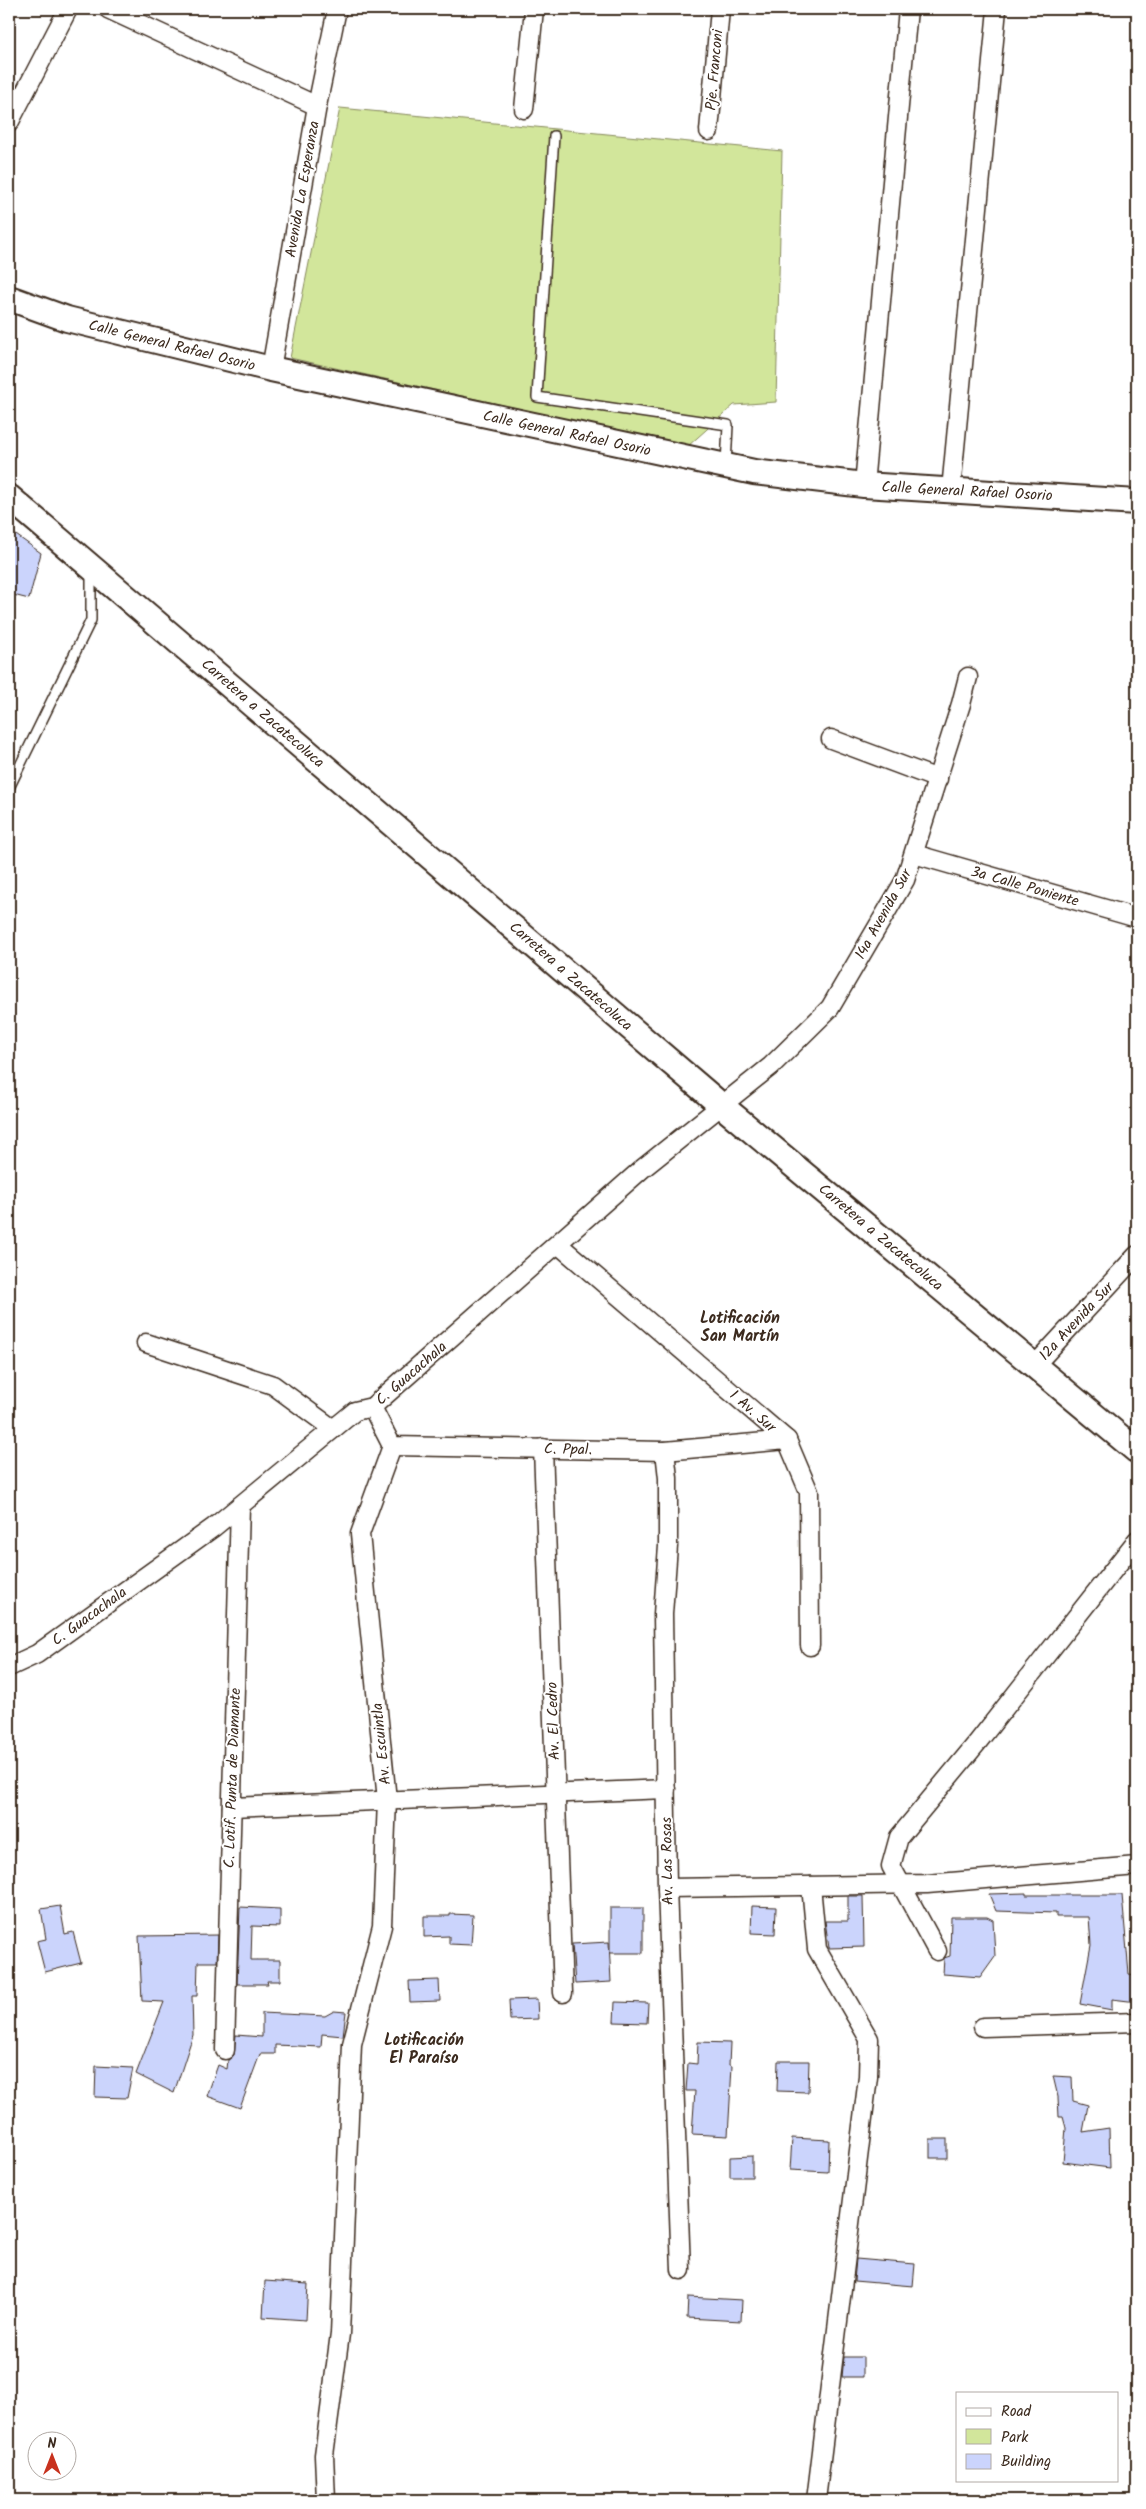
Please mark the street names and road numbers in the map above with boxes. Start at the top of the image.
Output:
street label: Pje. Franconi [700,27,731,112]
street label: Avenida La Esperanza [279,119,327,259]
street label: Calle General Rafael Osorio [86,314,258,378]
street label: Calle General Rafael Osorio [481,404,653,464]
street label: Calle General Rafael Osorio [881,476,1053,508]
street label: Carretera a Zacatecoluca [195,653,329,774]
street label: 3a Calle Poniente [968,860,1082,914]
street label: 14a Avenida Sur [849,864,919,964]
street label: Carretera a Zacatecoluca [503,916,637,1037]
street label: Carretera a Zacatecoluca [813,1178,948,1297]
street label: 12a Avenida Sur [1034,1276,1121,1367]
street label: C. Guacachala [371,1336,453,1412]
street label: 1 Av. Sur [723,1384,782,1440]
street label: C. Ppal. [544,1438,592,1462]
street label: C. Guacachala [47,1581,132,1652]
street label: Av. El Cedro [541,1681,567,1761]
street label: C. Lotif. Punta de Diamante [218,1687,248,1869]
street label: Av. Escuintla [366,1702,398,1786]
street label: Av. Las Rosas [655,1816,681,1905]

